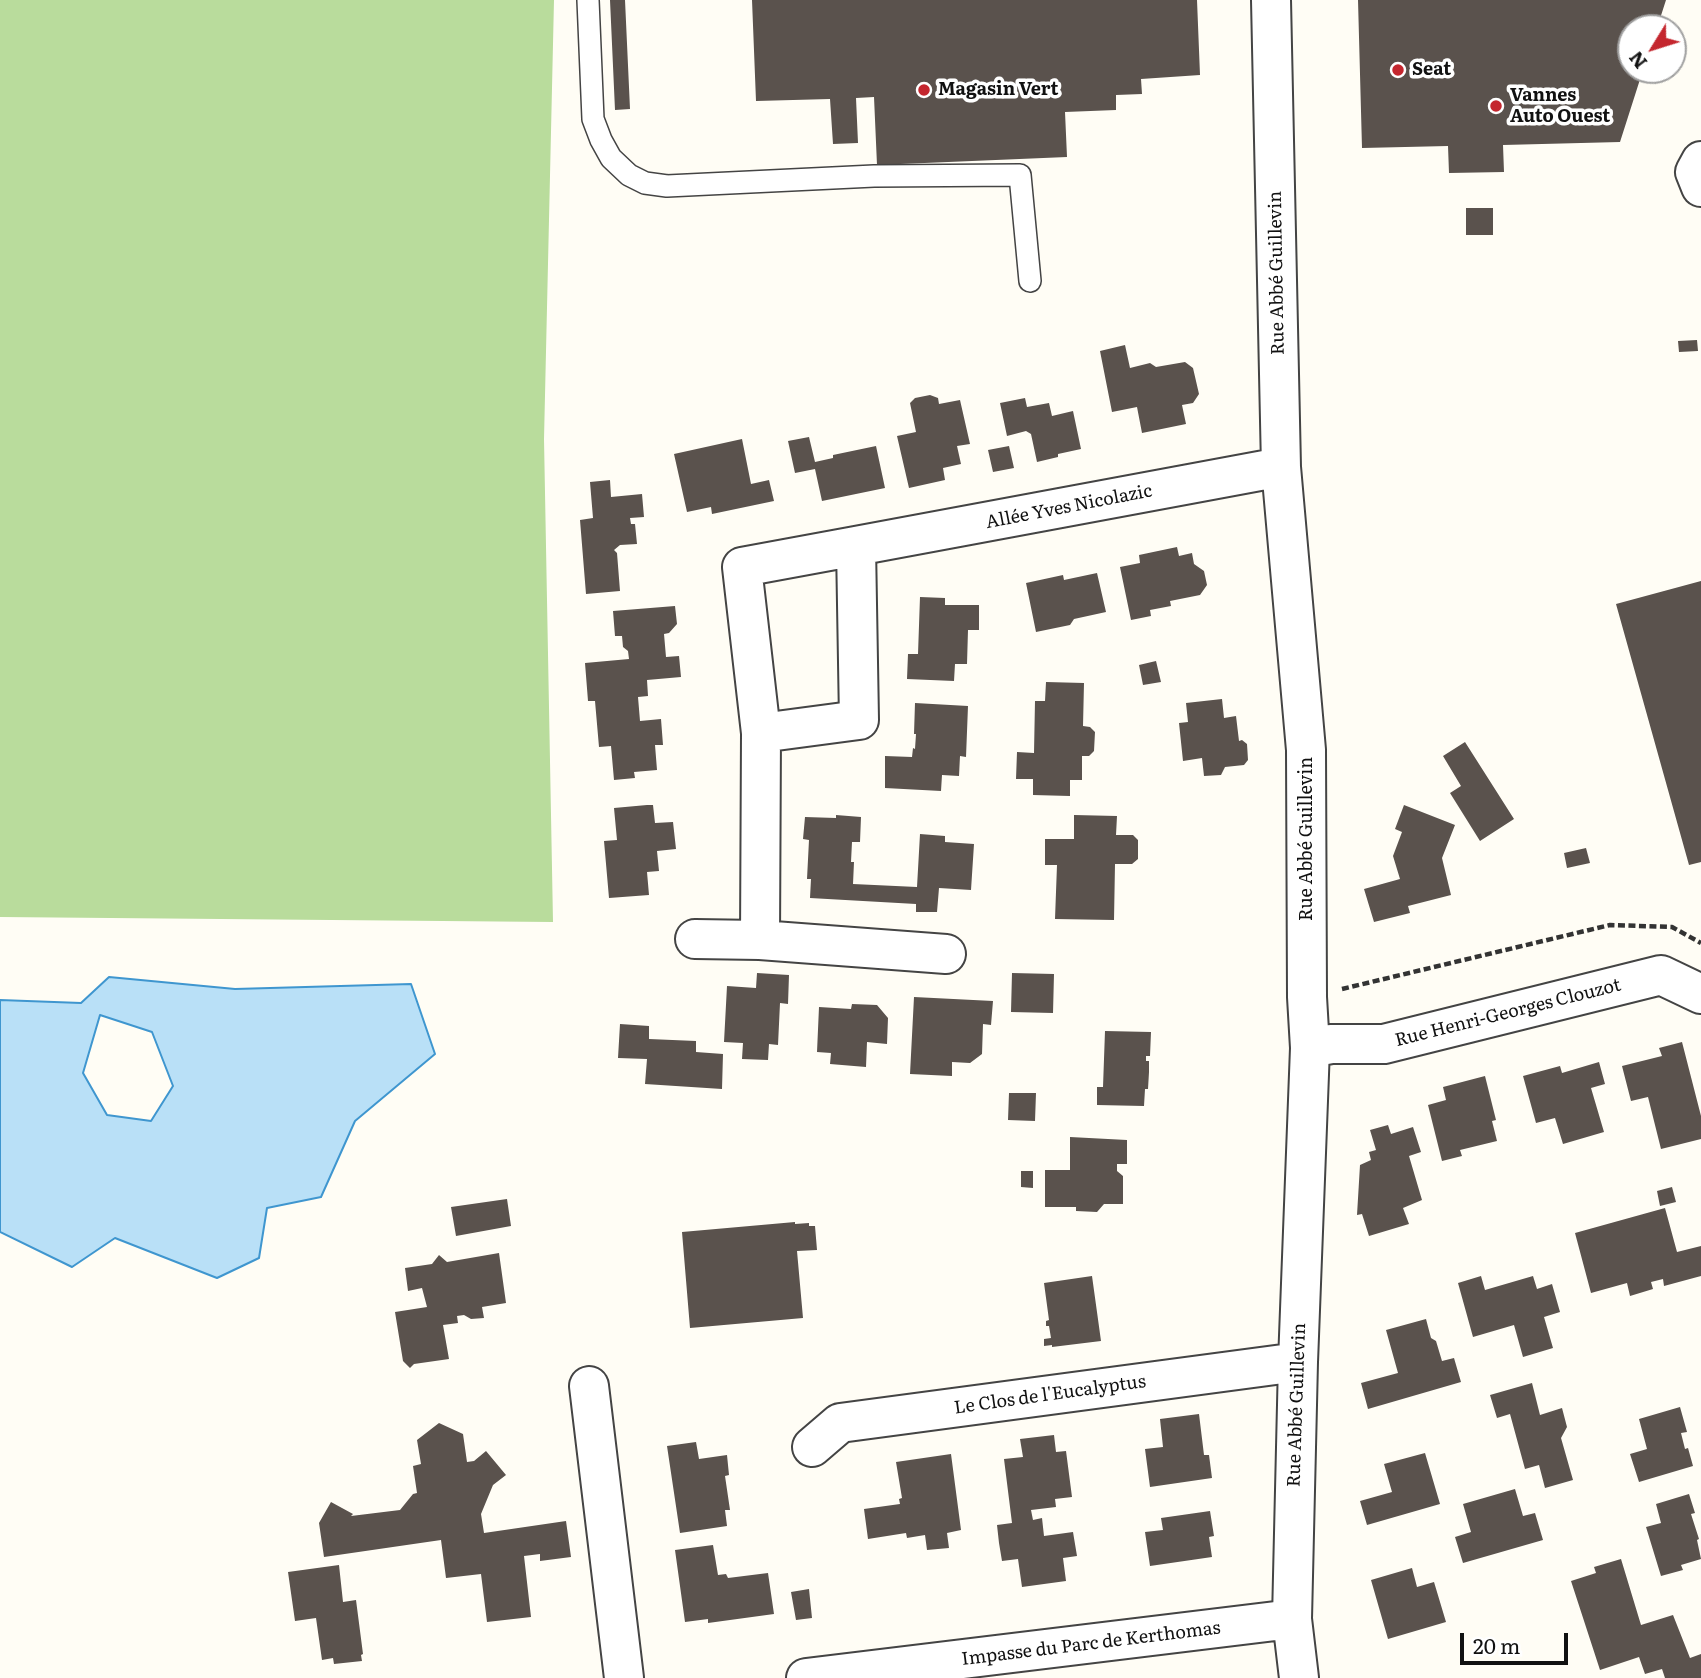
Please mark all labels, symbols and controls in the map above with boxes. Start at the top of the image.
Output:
north arrow [1617,14,1687,84]
text: N [1621,46,1653,76]
place label: Seat [1412,59,1451,81]
marker: Seat [1390,62,1406,78]
place label: Magasin Vert [938,79,1058,101]
marker: Magasin Vert [916,82,932,98]
place label: Vannes Auto Ouest [1510,85,1610,128]
marker: Vannes Auto Ouest [1488,98,1504,114]
street label: Rue Abbé Guillevin [1265,191,1289,355]
street label: Allée Yves Nicolazic [984,480,1154,534]
street label: Rue Abbé Guillevin [1296,757,1318,921]
street label: Rue Henri-Georges Clouzot [1393,974,1623,1052]
street label: Rue Abbé Guillevin [1283,1323,1311,1487]
street label: Le Clos de l'Eucalyptus [953,1371,1147,1419]
street label: Impasse du Parc de Kerthomas [960,1617,1222,1671]
scale bar [1463,1618,1572,1662]
text: 20 m [1473,1629,1520,1660]

